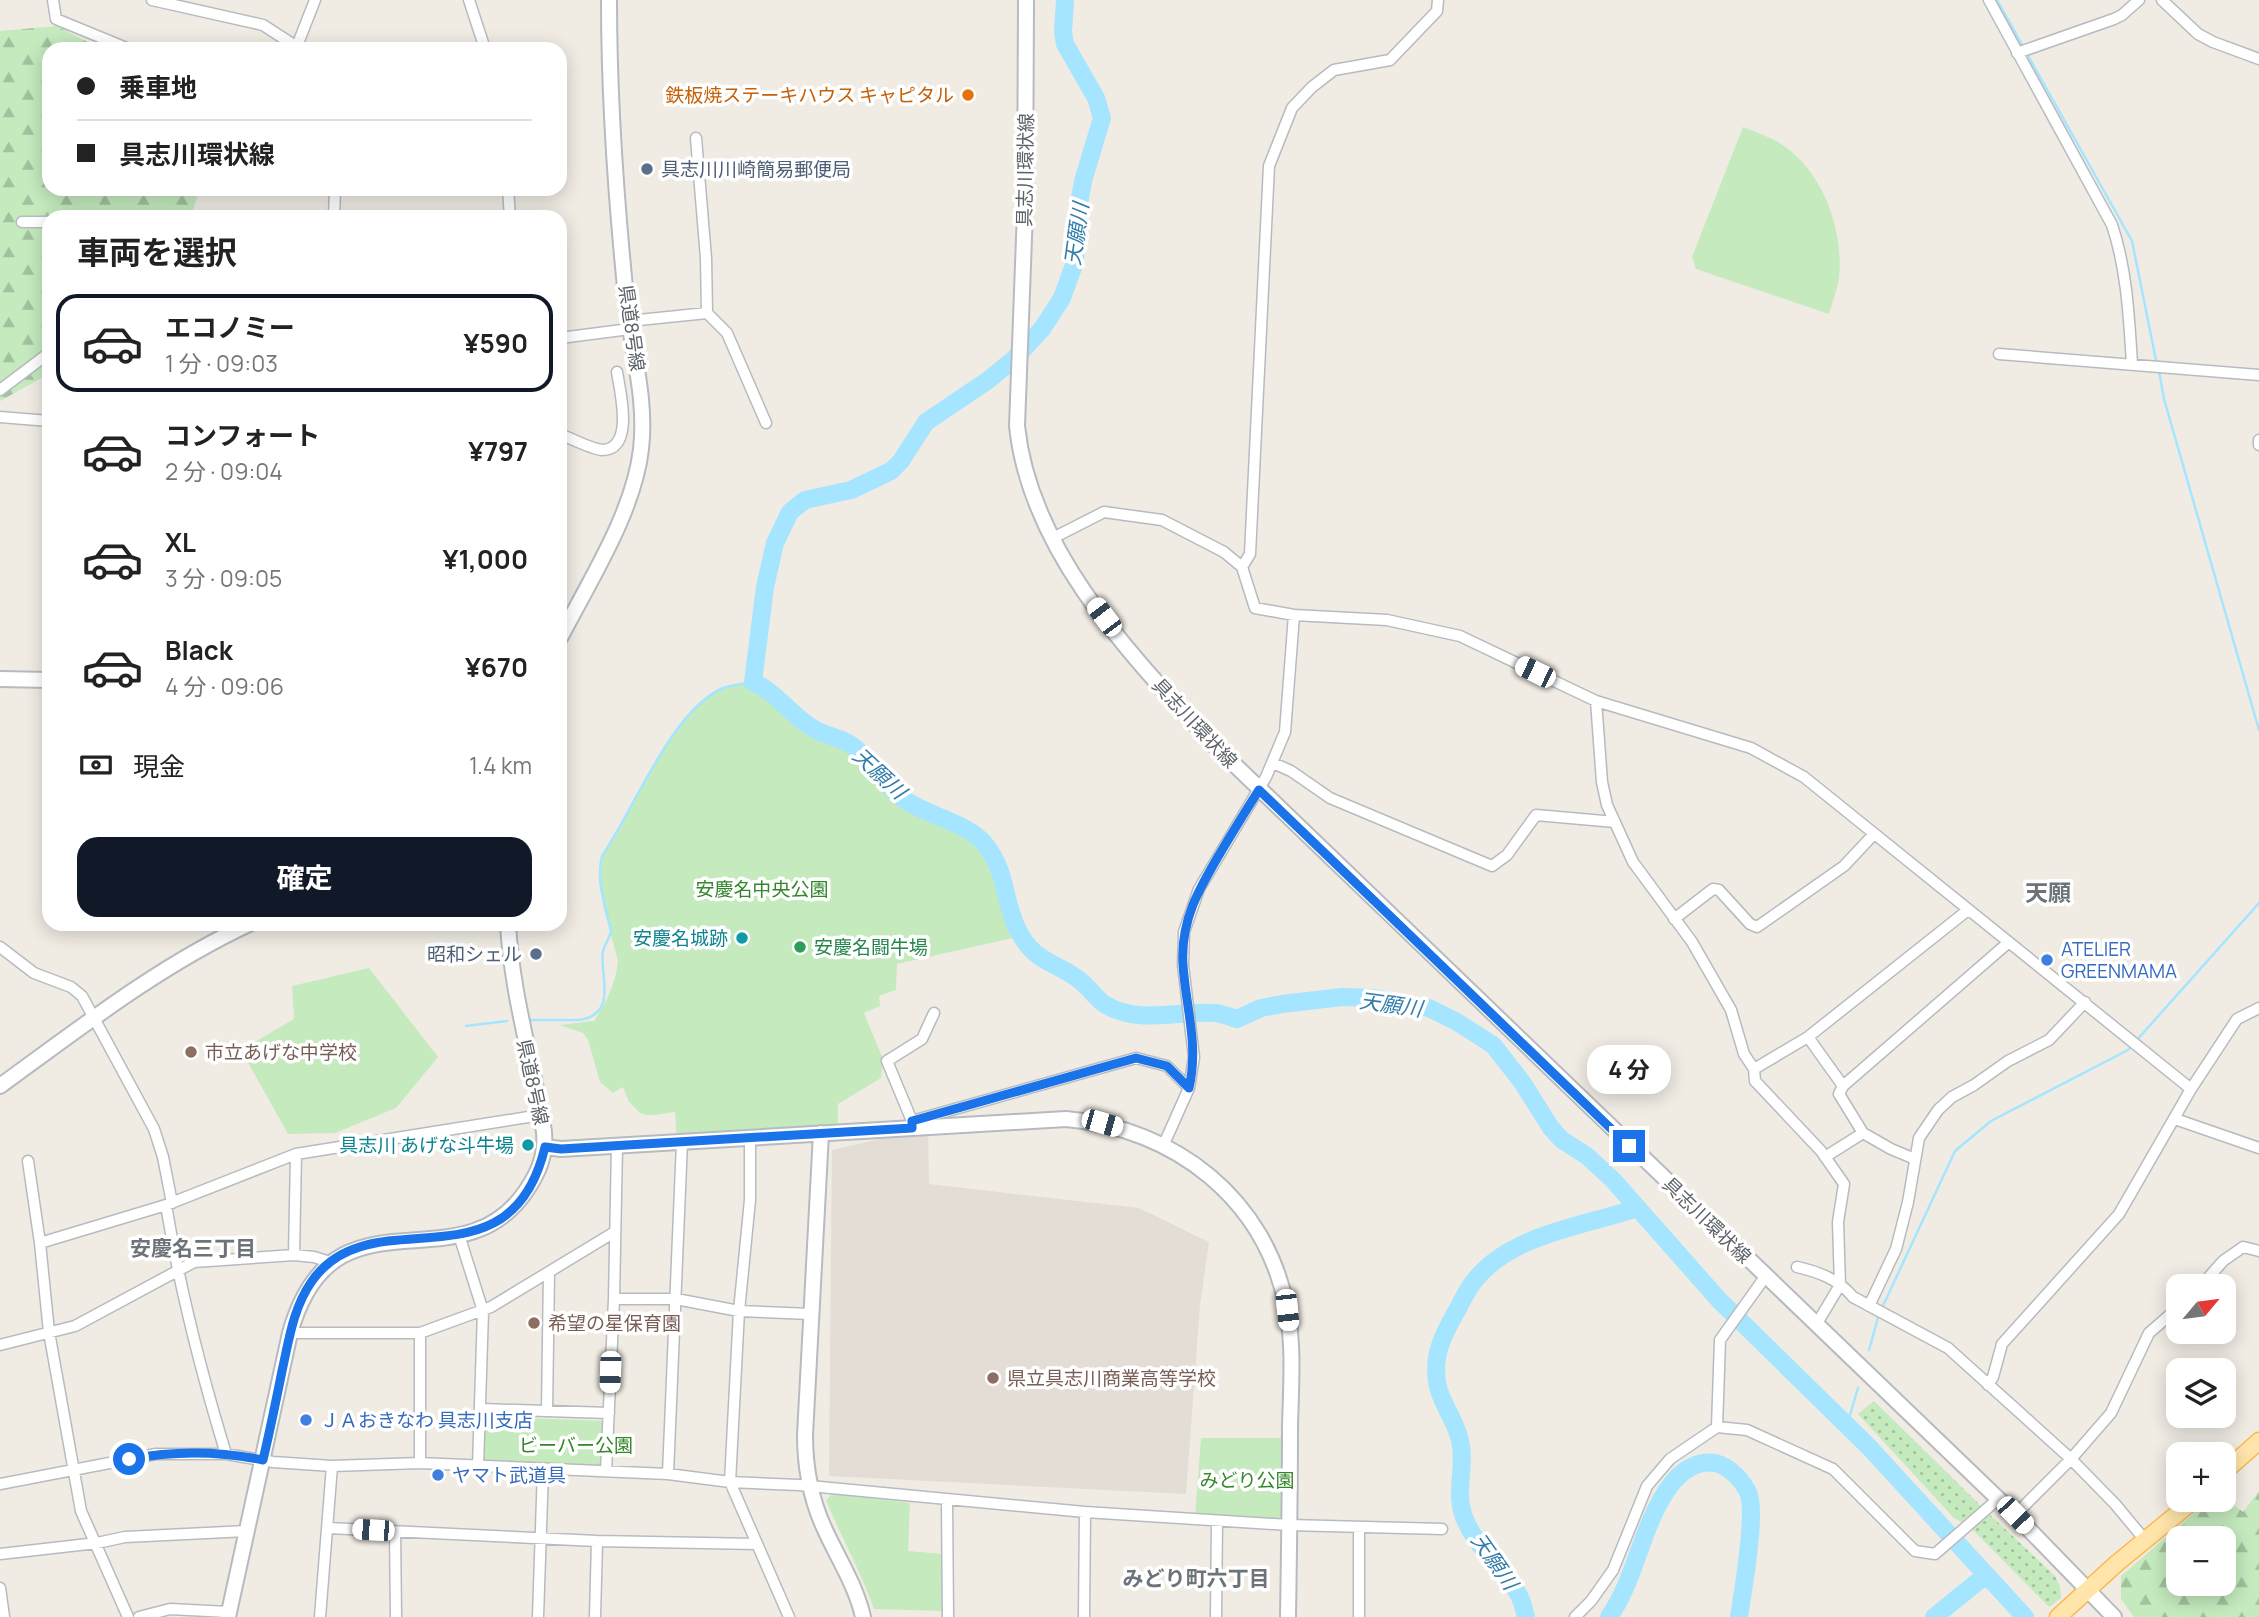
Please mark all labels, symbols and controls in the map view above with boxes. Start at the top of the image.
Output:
text: 乗車地 [119,69,197,105]
place label: 鉄板焼ステーキハウス キャピタル [665,82,954,108]
marker: 鉄板焼ステーキハウス キャピタル [960,87,976,103]
street label: 具志川環状線 [1011,113,1039,227]
text: 具志川環状線 [119,136,275,172]
place label: 具志川川崎簡易郵便局 [661,156,851,182]
marker: 具志川川崎簡易郵便局 [639,161,655,177]
water label: 天願川 [1058,199,1095,267]
text: 車両を選択 [77,230,237,274]
street label: 県道8号線 [613,283,651,373]
text: エコノミー [165,309,295,345]
icon: car [81,312,144,375]
text: ¥590 [464,325,528,361]
text: 1 分 · 09:03 [165,347,278,379]
text: コンフォート [165,417,320,453]
icon: car [81,420,144,483]
text: ¥797 [468,433,528,469]
text: 2 分 · 09:04 [165,455,283,487]
text: XL [165,524,196,560]
icon: car [81,528,144,591]
text: ¥1,000 [443,541,528,577]
text: 3 分 · 09:05 [165,562,282,594]
car [1083,594,1126,640]
text: Black [165,632,233,668]
icon: car [81,636,144,699]
text: ¥670 [465,649,528,685]
car [1512,653,1559,691]
text: 4 分 · 09:06 [165,670,284,702]
street label: 具志川環状線 [1147,672,1243,774]
water label: 天願川 [847,741,914,806]
icon: cash [77,746,115,784]
text: 現金 [133,748,185,784]
text: 1.4 km [469,749,532,781]
button: 確定 [77,837,532,917]
park label: 安慶名中央公園 [695,876,829,902]
district label: 天願 [2025,876,2071,908]
place label: 安慶名城跡 [633,925,728,951]
marker: 安慶名城跡 [734,930,750,946]
place label: 安慶名闘牛場 [814,934,928,960]
place label: ATELIER GREENMAMA [2061,936,2177,984]
marker: 安慶名闘牛場 [792,939,808,955]
place label: 昭和シェル [427,941,522,967]
marker: 昭和シェル [528,946,544,962]
marker: ATELIER GREENMAMA [2039,952,2055,968]
water label: 天願川 [1358,986,1426,1023]
street label: 県道8号線 [511,1037,555,1127]
place label: 市立あげな中学校 [205,1039,357,1065]
marker: 市立あげな中学校 [183,1044,199,1060]
callout: 4 分 [1587,1044,1671,1094]
text: 4 分 [1608,1053,1650,1085]
car [1079,1107,1126,1139]
route end [1613,1130,1645,1162]
place label: 具志川 あげな斗牛場 [339,1132,514,1158]
marker: 具志川 あげな斗牛場 [520,1137,536,1153]
street label: 具志川環状線 [1657,1171,1757,1269]
district label: 安慶名三丁目 [130,1234,256,1262]
north arrow [2166,1274,2236,1344]
map controls [2166,1274,2236,1596]
car [1275,1288,1300,1332]
place label: 希望の星保育園 [548,1310,681,1336]
marker: 希望の星保育園 [526,1315,542,1331]
car [599,1351,622,1393]
button: layers [2166,1358,2236,1428]
place label: 県立具志川商業高等学校 [1007,1365,1216,1391]
marker: 県立具志川商業高等学校 [985,1370,1001,1386]
place label: ＪＡおきなわ 具志川支店 [320,1407,533,1433]
marker: ＪＡおきなわ 具志川支店 [298,1412,314,1428]
park label: ビーバー公園 [519,1432,633,1458]
button: + [2166,1442,2236,1512]
route start [113,1443,145,1475]
place label: ヤマト武道具 [452,1462,566,1488]
marker: ヤマト武道具 [430,1467,446,1483]
park label: みどり公園 [1199,1467,1295,1493]
car [1993,1493,2038,1537]
car [352,1518,395,1542]
button: − [2166,1526,2236,1596]
water label: 天願川 [1465,1527,1526,1596]
district label: みどり町六丁目 [1123,1564,1270,1592]

